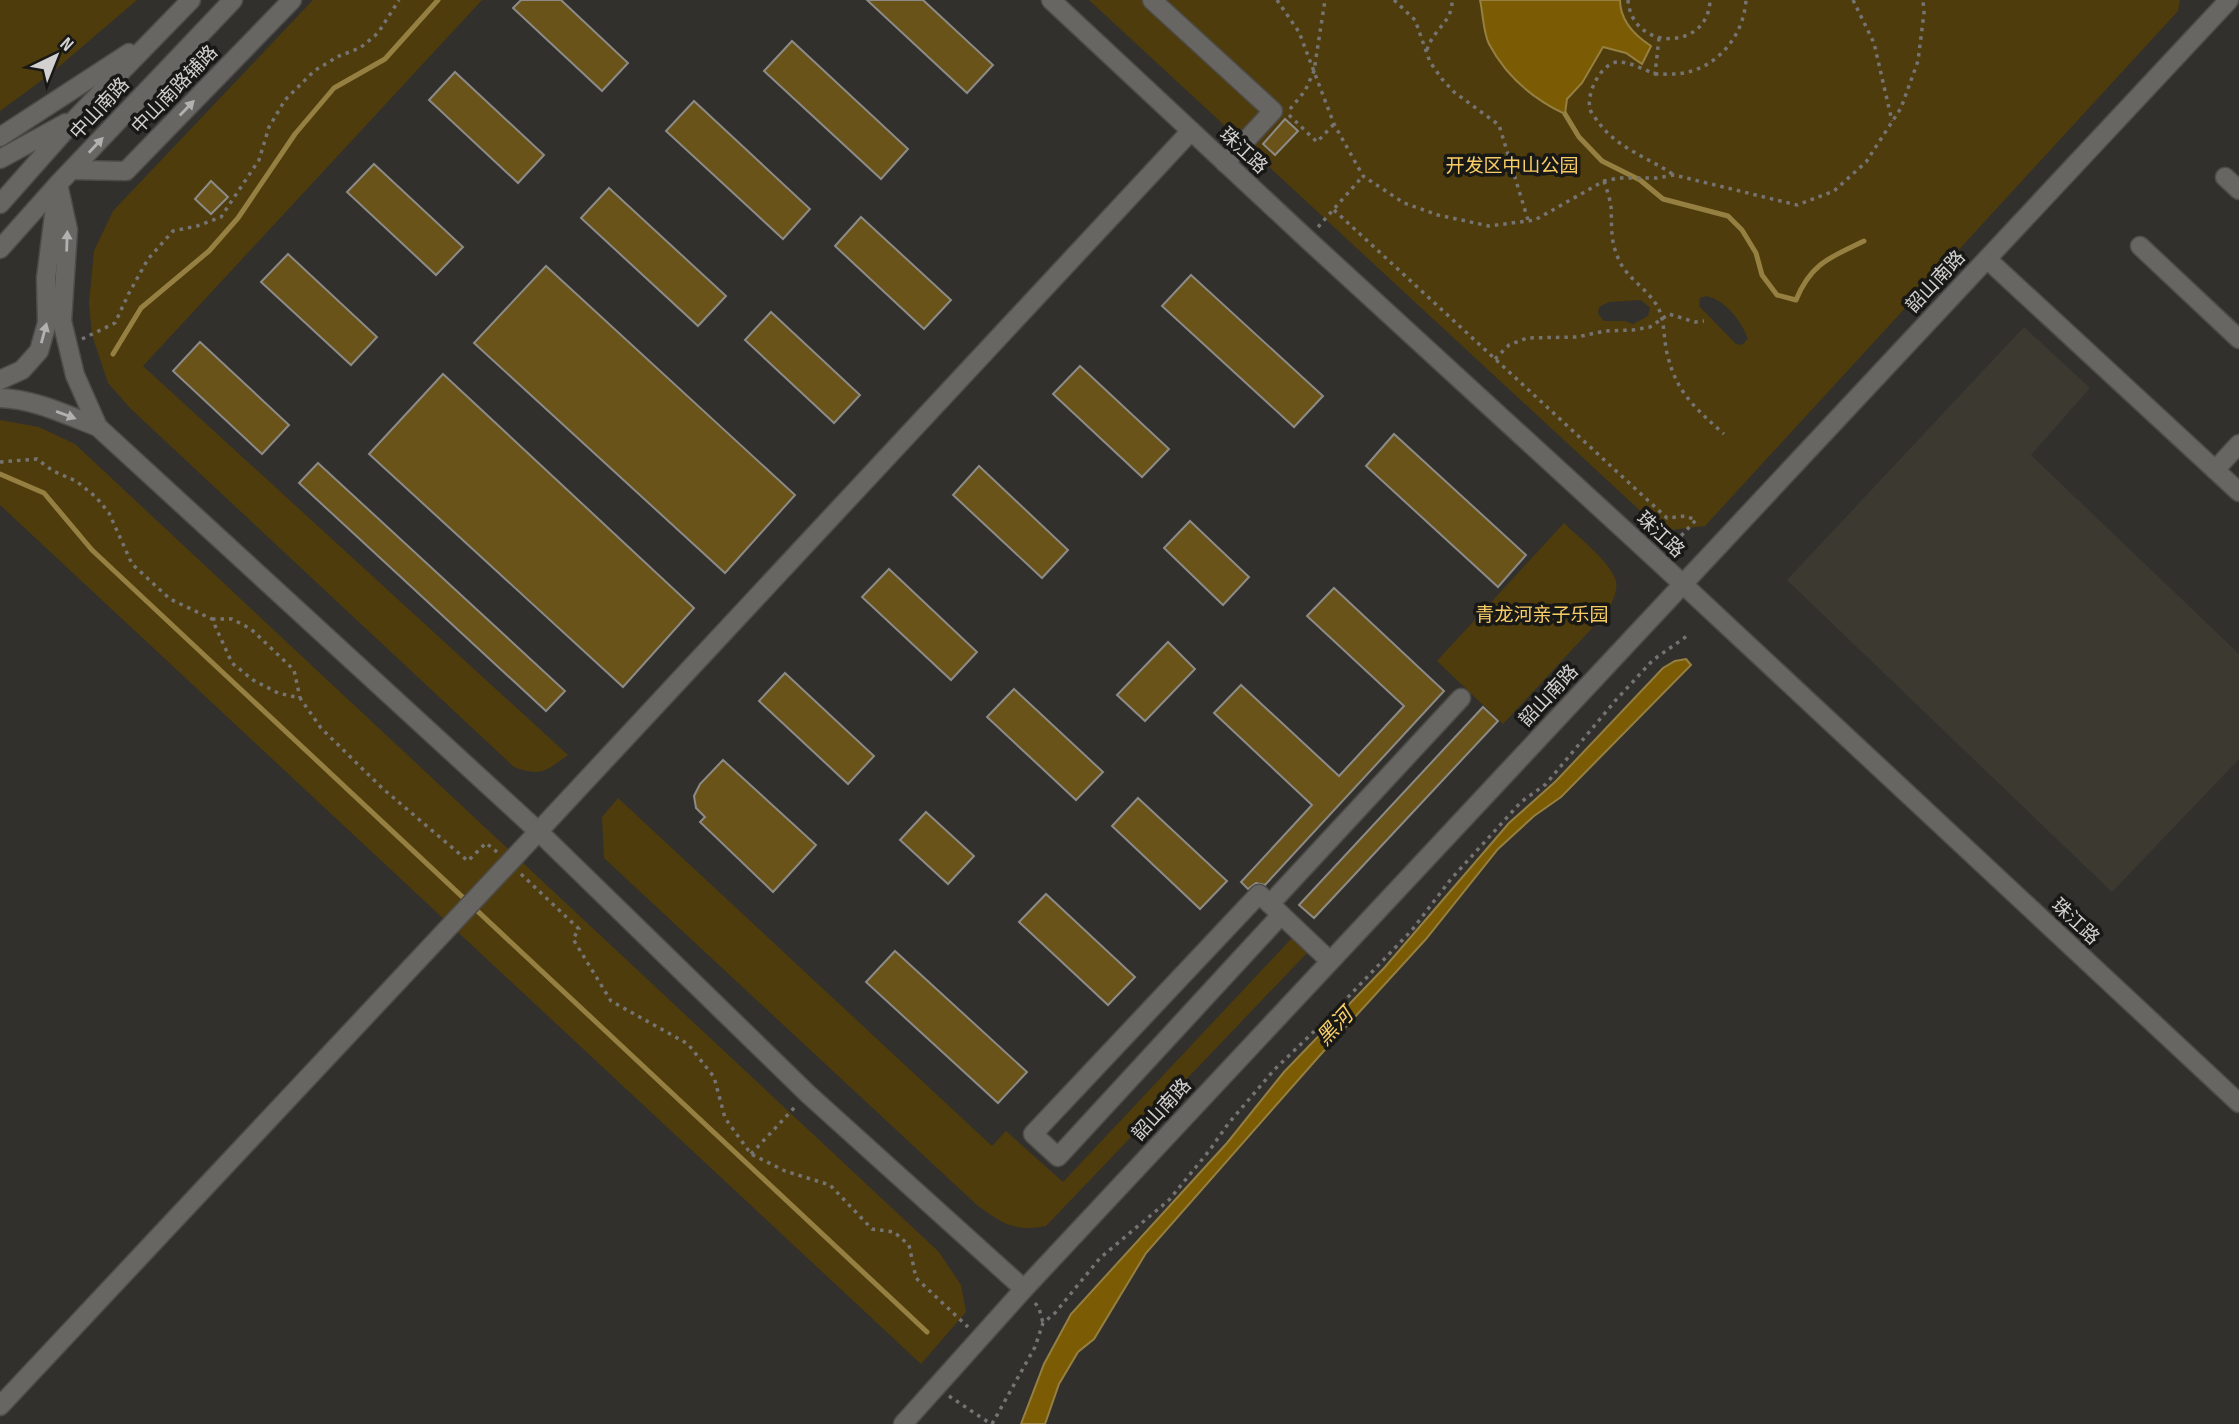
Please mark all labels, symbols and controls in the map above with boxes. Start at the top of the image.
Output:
north arrow [21,21,91,91]
text: N [55,33,78,57]
street label: 中山南路辅路 [127,41,223,139]
street label: 中山南路 [66,73,134,145]
one-way arrow [179,100,195,116]
street label: 珠江路 [1214,123,1272,179]
one-way arrow [88,136,104,154]
park label: 开发区中山公园 [1445,155,1579,178]
one-way arrow [61,229,72,251]
street label: 韶山南路 [1902,246,1970,318]
one-way arrow [39,322,49,343]
one-way arrow [55,409,76,420]
street label: 珠江路 [1631,507,1689,563]
park label: 青龙河亲子乐园 [1475,604,1609,627]
street label: 韶山南路 [1515,660,1583,732]
street label: 珠江路 [2046,894,2104,950]
water label: 黑河 [1312,1000,1361,1051]
street label: 韶山南路 [1128,1074,1196,1146]

